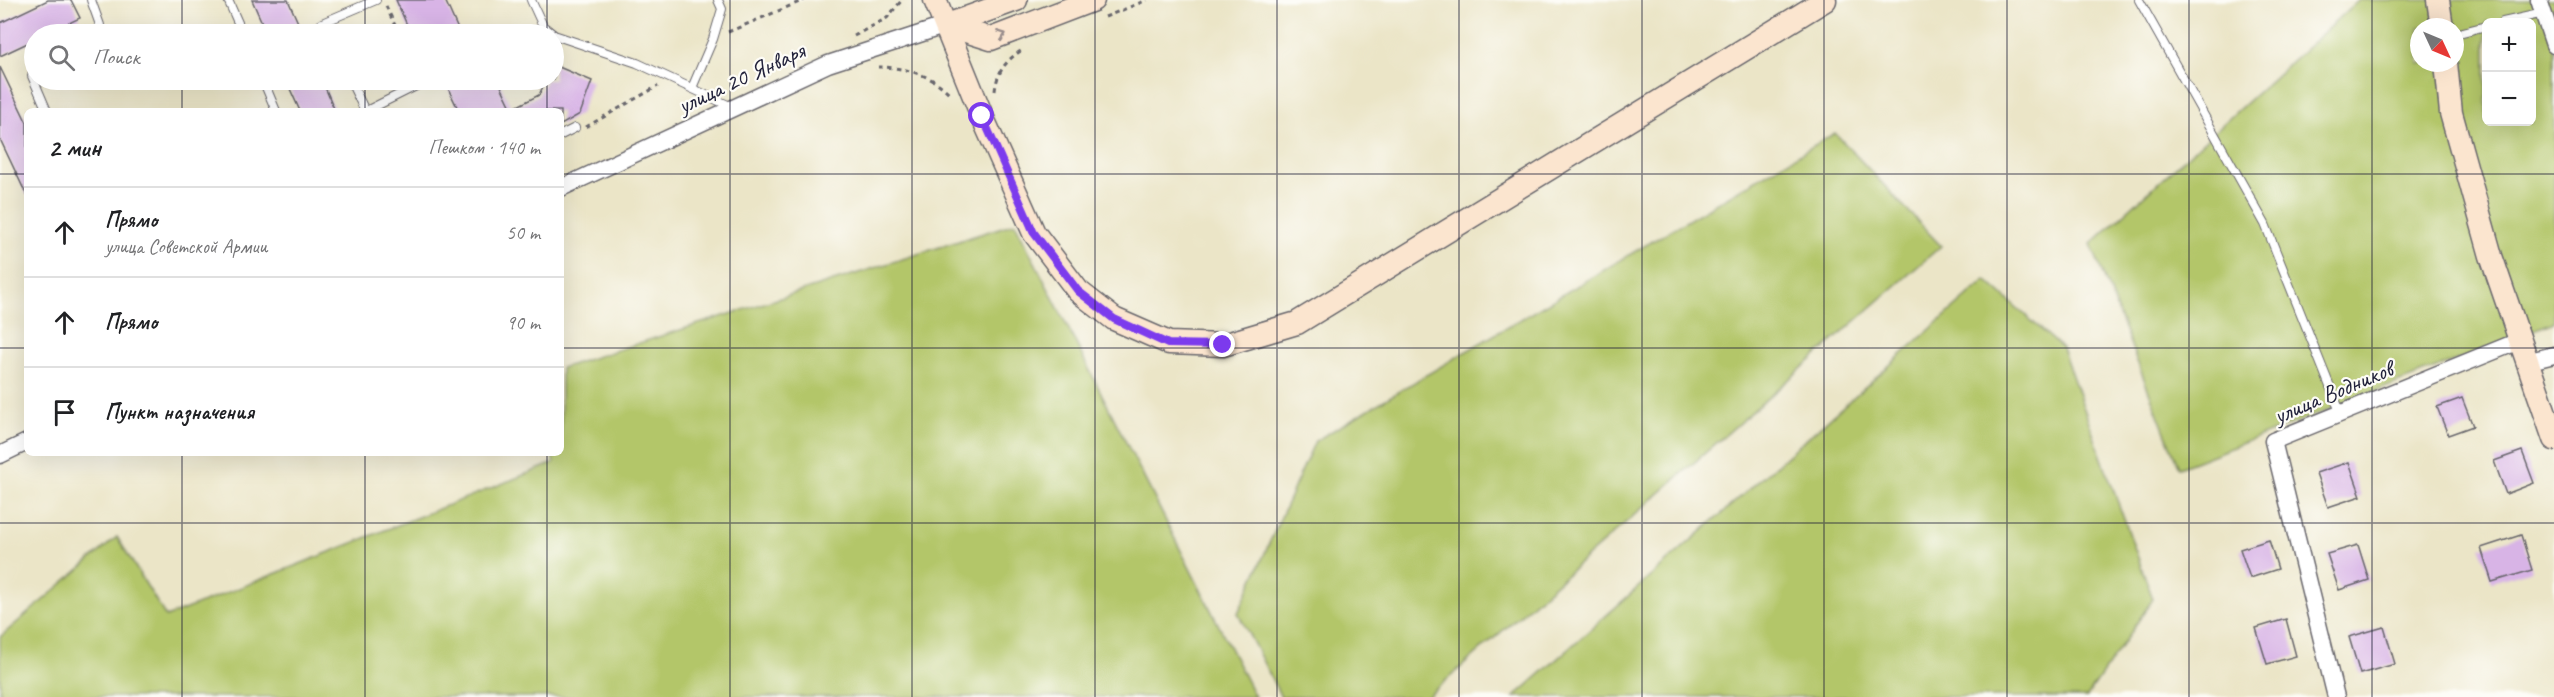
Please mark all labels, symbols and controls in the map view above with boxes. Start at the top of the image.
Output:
north arrow [2410,18,2464,72]
map controls [2482,18,2536,126]
button: + [2482,18,2536,72]
search box [24,24,564,90]
one-way arrow [996,30,1007,42]
street label: улица 20 Января [671,35,810,121]
icon: search [45,41,78,74]
text: Поиск [93,43,139,71]
button: − [2482,72,2536,126]
route start [968,102,994,128]
text: 2 мин [48,131,101,164]
text: Пешком · 140 m [428,135,540,160]
text: Прямо [105,206,157,234]
icon: ahead [48,216,81,249]
text: 50 m [506,220,540,245]
text: улица Советской Армии [105,234,267,259]
icon: ahead [48,306,81,339]
text: Прямо [105,308,157,336]
text: 90 m [506,310,540,335]
route end [1209,331,1235,357]
street label: улица Водников [2267,352,2401,431]
icon: arrive [48,396,81,429]
text: Пункт назначения [105,398,254,426]

